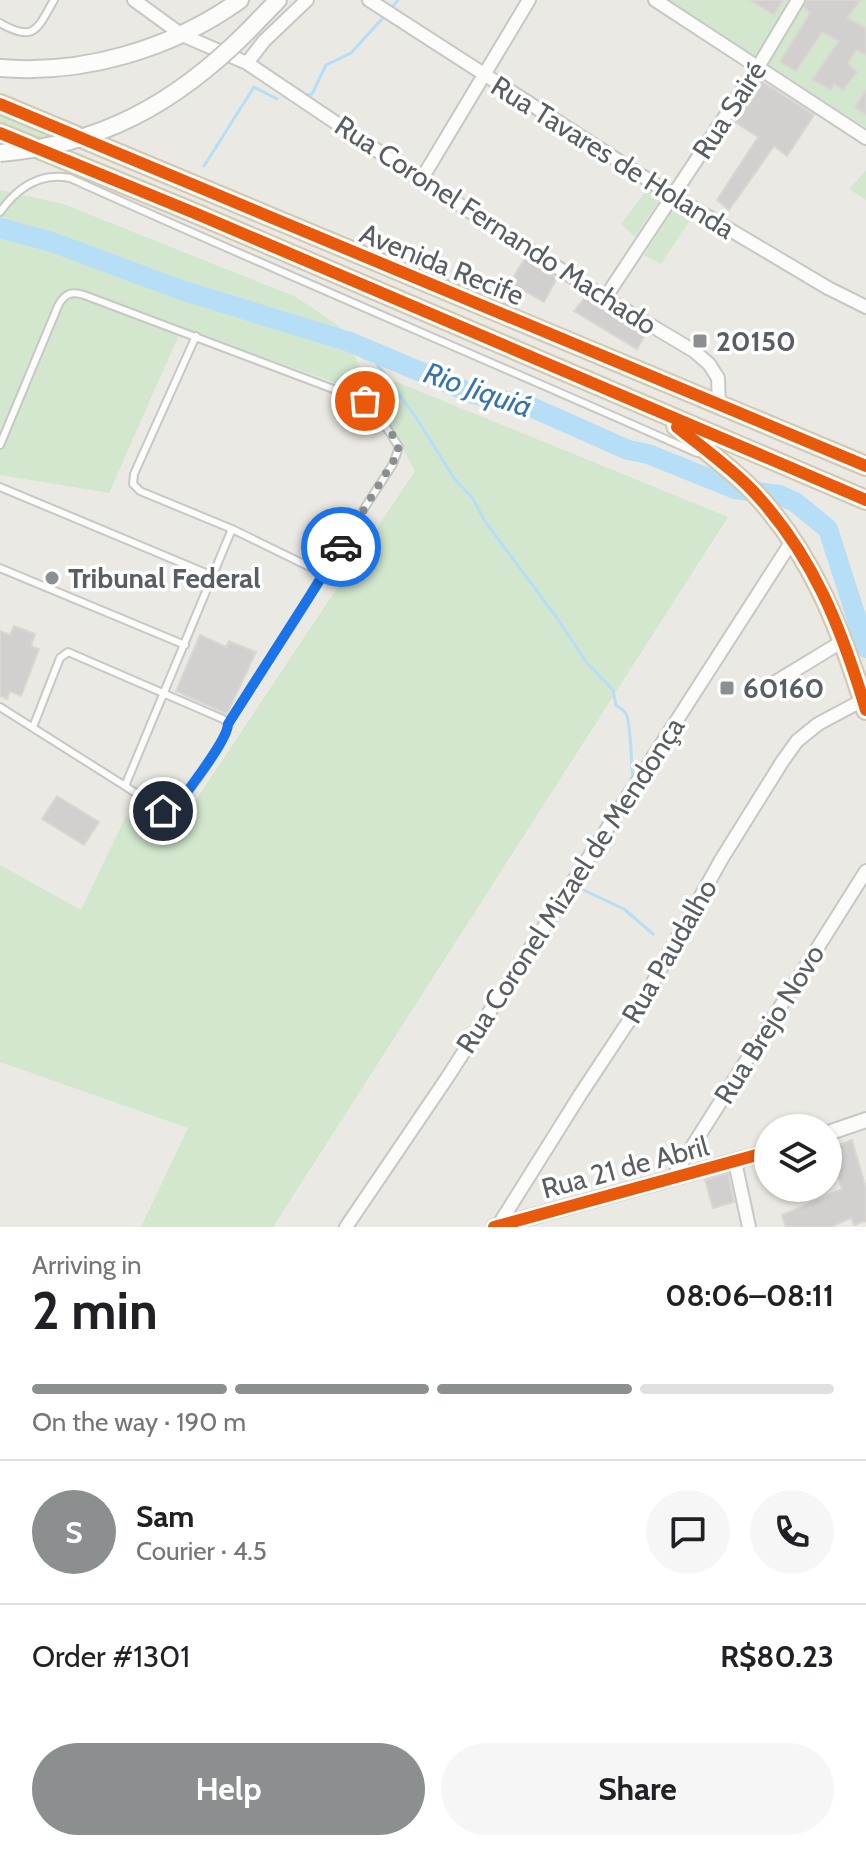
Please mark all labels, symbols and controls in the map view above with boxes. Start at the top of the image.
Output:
street label: Rua Sairé [685,55,773,165]
street label: Rua Tavares de Holanda [485,68,741,246]
street label: Rua Coronel Fernando Machado [329,108,663,342]
street label: Avenida Recife [355,216,529,312]
place label: 20150 [716,324,796,358]
marker: 20150 [691,332,709,350]
water label: Rio Jiquiá [419,354,537,425]
pin [331,367,399,435]
icon: bag [343,379,387,423]
courier [301,507,381,587]
icon: car [319,525,363,569]
place label: Tribunal Federal [68,561,261,595]
marker: Tribunal Federal [43,569,61,587]
place label: 60160 [743,671,824,705]
marker: 60160 [718,679,736,697]
street label: Rua Coronel Mizael de Mendonça [449,710,692,1059]
pin [129,777,197,845]
icon: home [141,789,185,833]
street label: Rua Paudalho [614,873,724,1029]
street label: Rua Brejo Novo [707,938,831,1110]
map controls [754,1114,842,1202]
button: layers [754,1114,842,1202]
street label: Rua 21 de Abril [538,1128,713,1206]
text: Arriving in [32,1249,142,1281]
text: 08:06–08:11 [665,1277,834,1314]
text: 2 min [32,1279,158,1342]
text: On the way · 190 m [32,1406,246,1438]
button: chat [646,1490,730,1574]
button: phone [750,1490,834,1574]
text: Sam [136,1498,194,1535]
text: S [65,1514,83,1551]
text: Courier · 4.5 [136,1535,267,1567]
text: Order #1301 [32,1638,190,1675]
text: R$80.23 [720,1638,834,1675]
button: Help [32,1743,425,1835]
button: Share [441,1743,834,1835]

